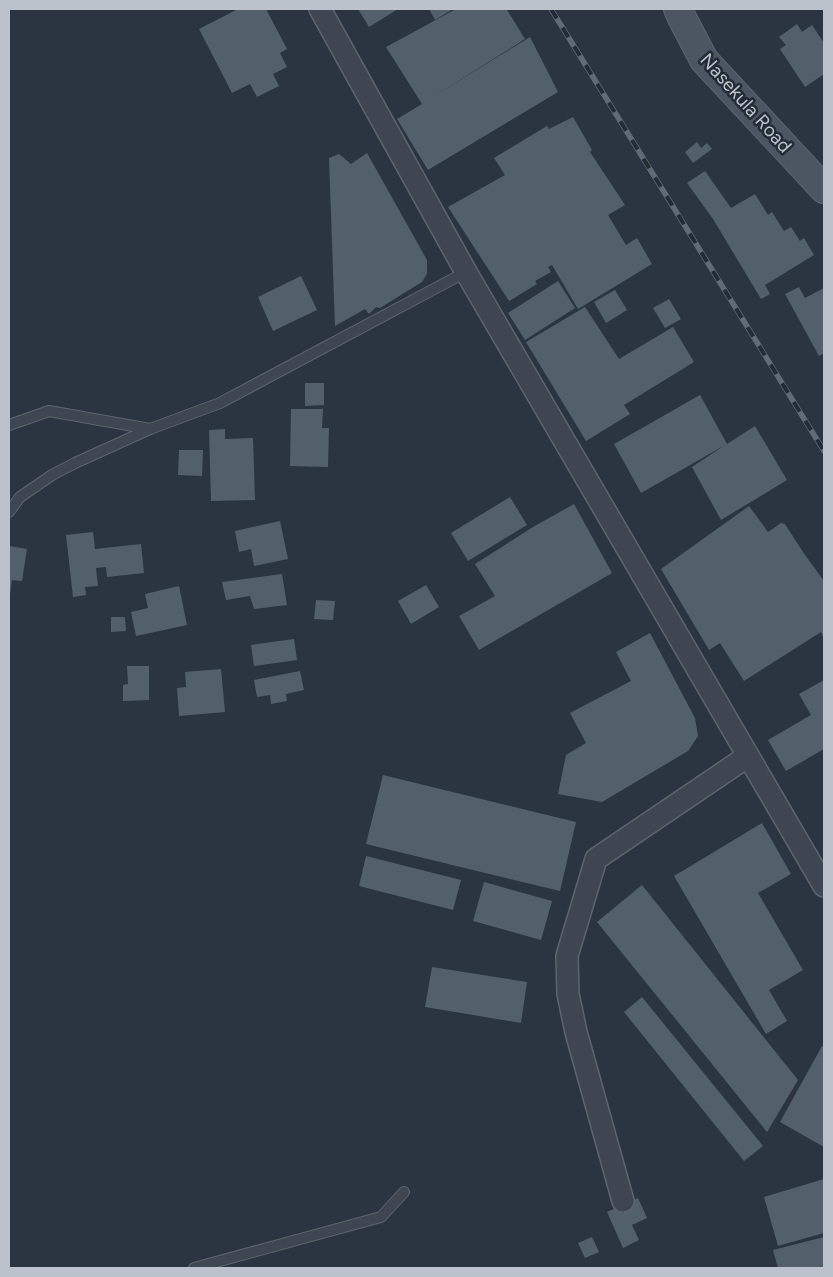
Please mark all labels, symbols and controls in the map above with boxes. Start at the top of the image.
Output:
street label: Nasekula Road [695,49,797,157]

